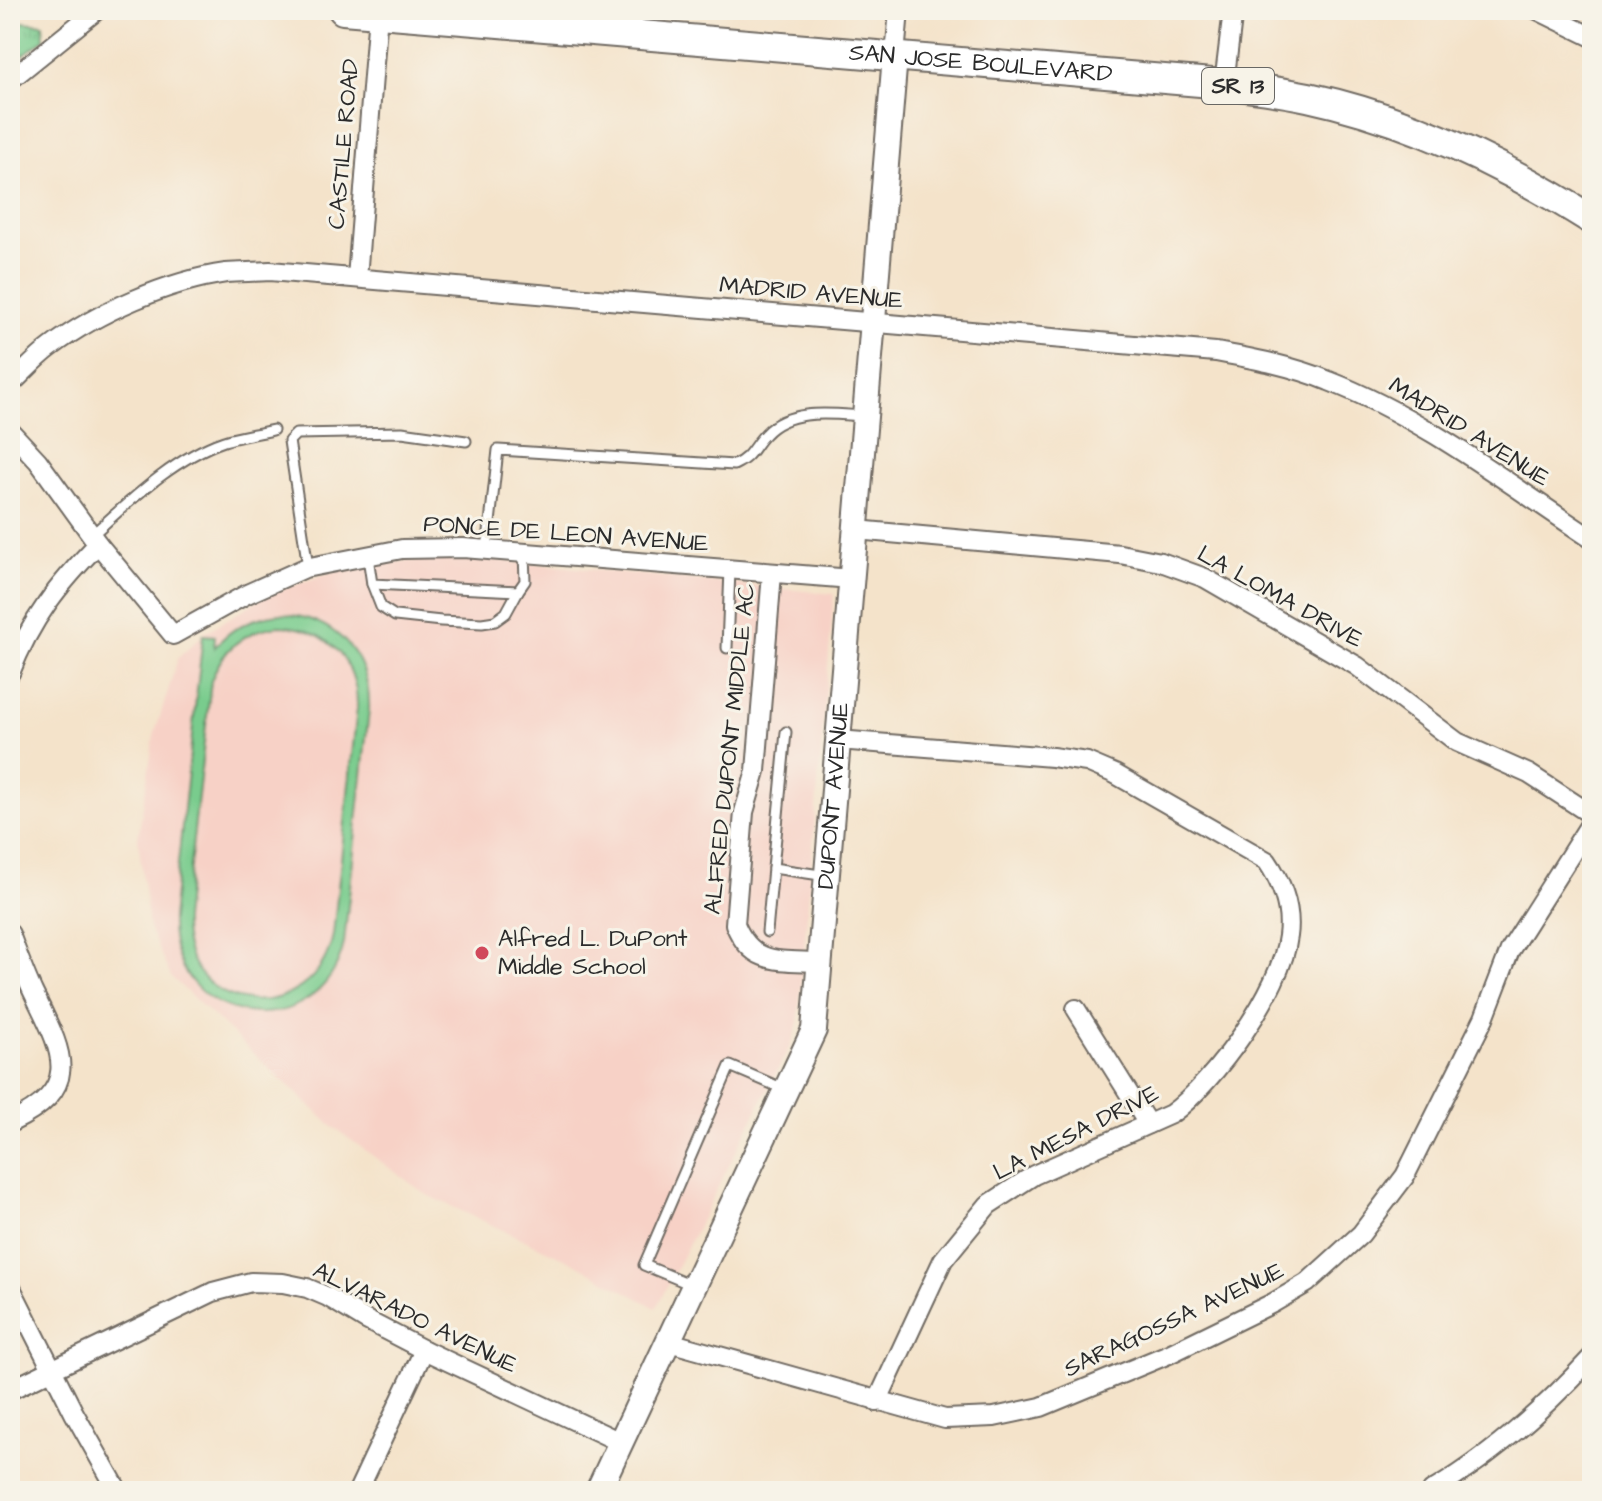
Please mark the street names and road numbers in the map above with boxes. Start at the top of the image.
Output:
street label: SAN JOSE BOULEVARD [848,36,1114,92]
street label: CASTILE ROAD [320,57,368,231]
road number: SR 13 [1202,68,1274,104]
street label: MADRID AVENUE [718,268,904,318]
street label: MADRID AVENUE [1382,369,1556,495]
street label: PONCE DE LEON AVENUE [422,507,710,561]
street label: LA LOMA DRIVE [1191,537,1369,657]
street label: ALFRED DUPONT MIDDLE AC [696,582,764,916]
street label: DUPONT AVENUE [809,701,858,891]
street label: LA MESA DRIVE [987,1077,1165,1189]
street label: ALVARADO AVENUE [307,1254,523,1382]
street label: SARAGOSSA AVENUE [1058,1254,1290,1386]

